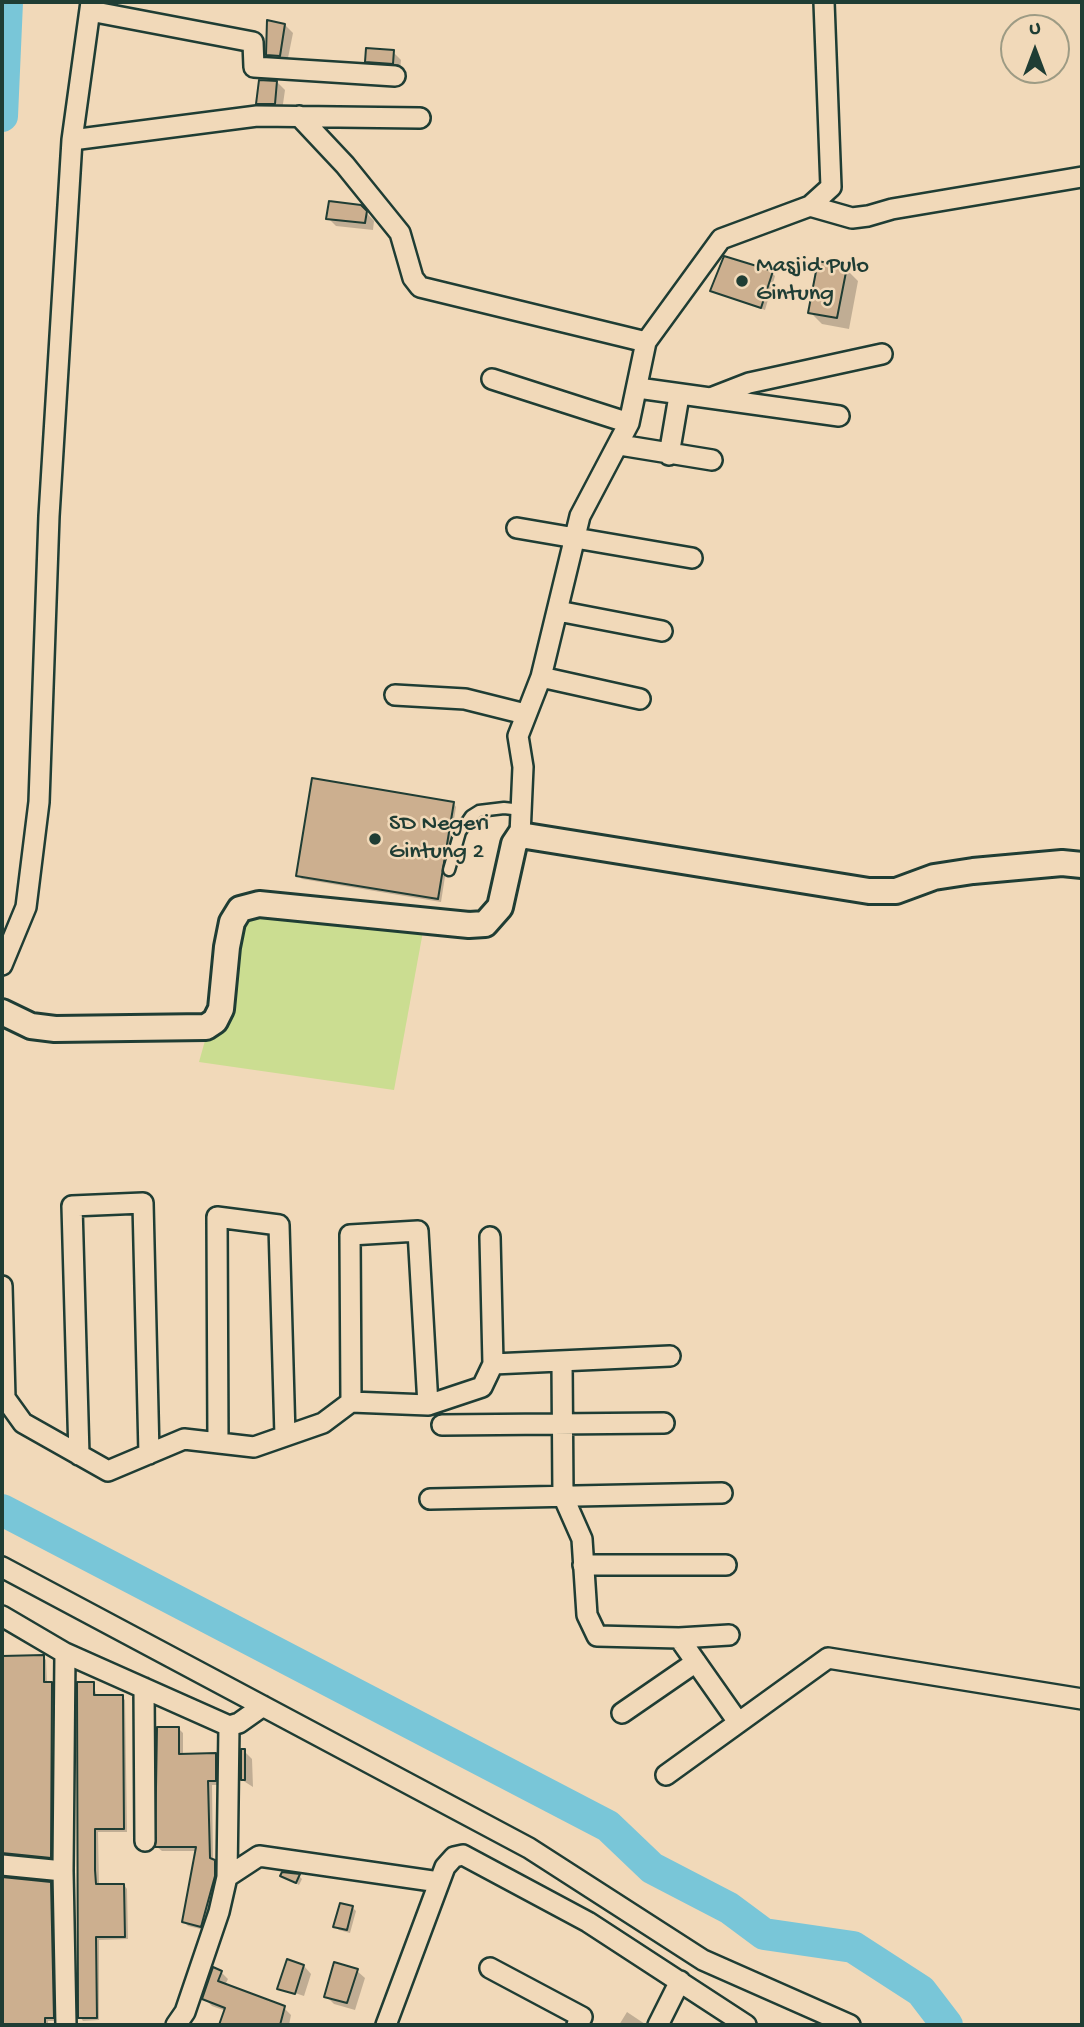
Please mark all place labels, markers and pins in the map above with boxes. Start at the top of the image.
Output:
place label: Masjid Pulo Gintung [756,253,869,309]
marker: Masjid Pulo Gintung [734,273,750,289]
place label: SD Negeri Gintung 2 [389,811,489,867]
marker: SD Negeri Gintung 2 [367,831,383,847]

